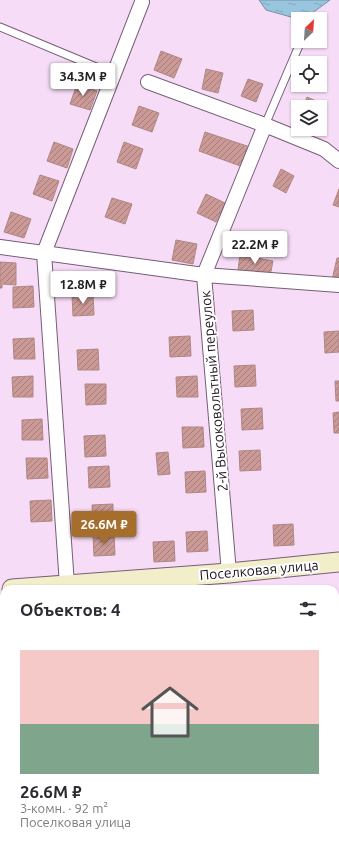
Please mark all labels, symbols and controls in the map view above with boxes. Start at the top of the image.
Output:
north arrow [291,12,327,48]
map controls [291,12,327,136]
button: locate [291,56,327,92]
pin: 34.3M ₽ [46,63,120,97]
text: 34.3M ₽ [59,69,107,83]
button: layers [291,100,327,136]
pin: 22.2M ₽ [218,231,292,265]
text: 22.2M ₽ [231,237,279,251]
pin: 12.8M ₽ [46,271,120,305]
text: 12.8M ₽ [59,277,107,291]
street label: 2-й Высоковольтный переулок [197,290,231,492]
pin: 26.6M ₽ [67,511,141,545]
text: 26.6M ₽ [80,517,128,531]
street label: Поселковая улица [199,557,319,583]
icon: filters [297,598,319,620]
text: Объектов: 4 [20,600,120,619]
icon: home [134,676,206,748]
text: 26.6M ₽ [20,782,82,801]
text: 3-комн. · 92 m² [20,801,108,815]
text: Поселковая улица [20,815,131,829]

